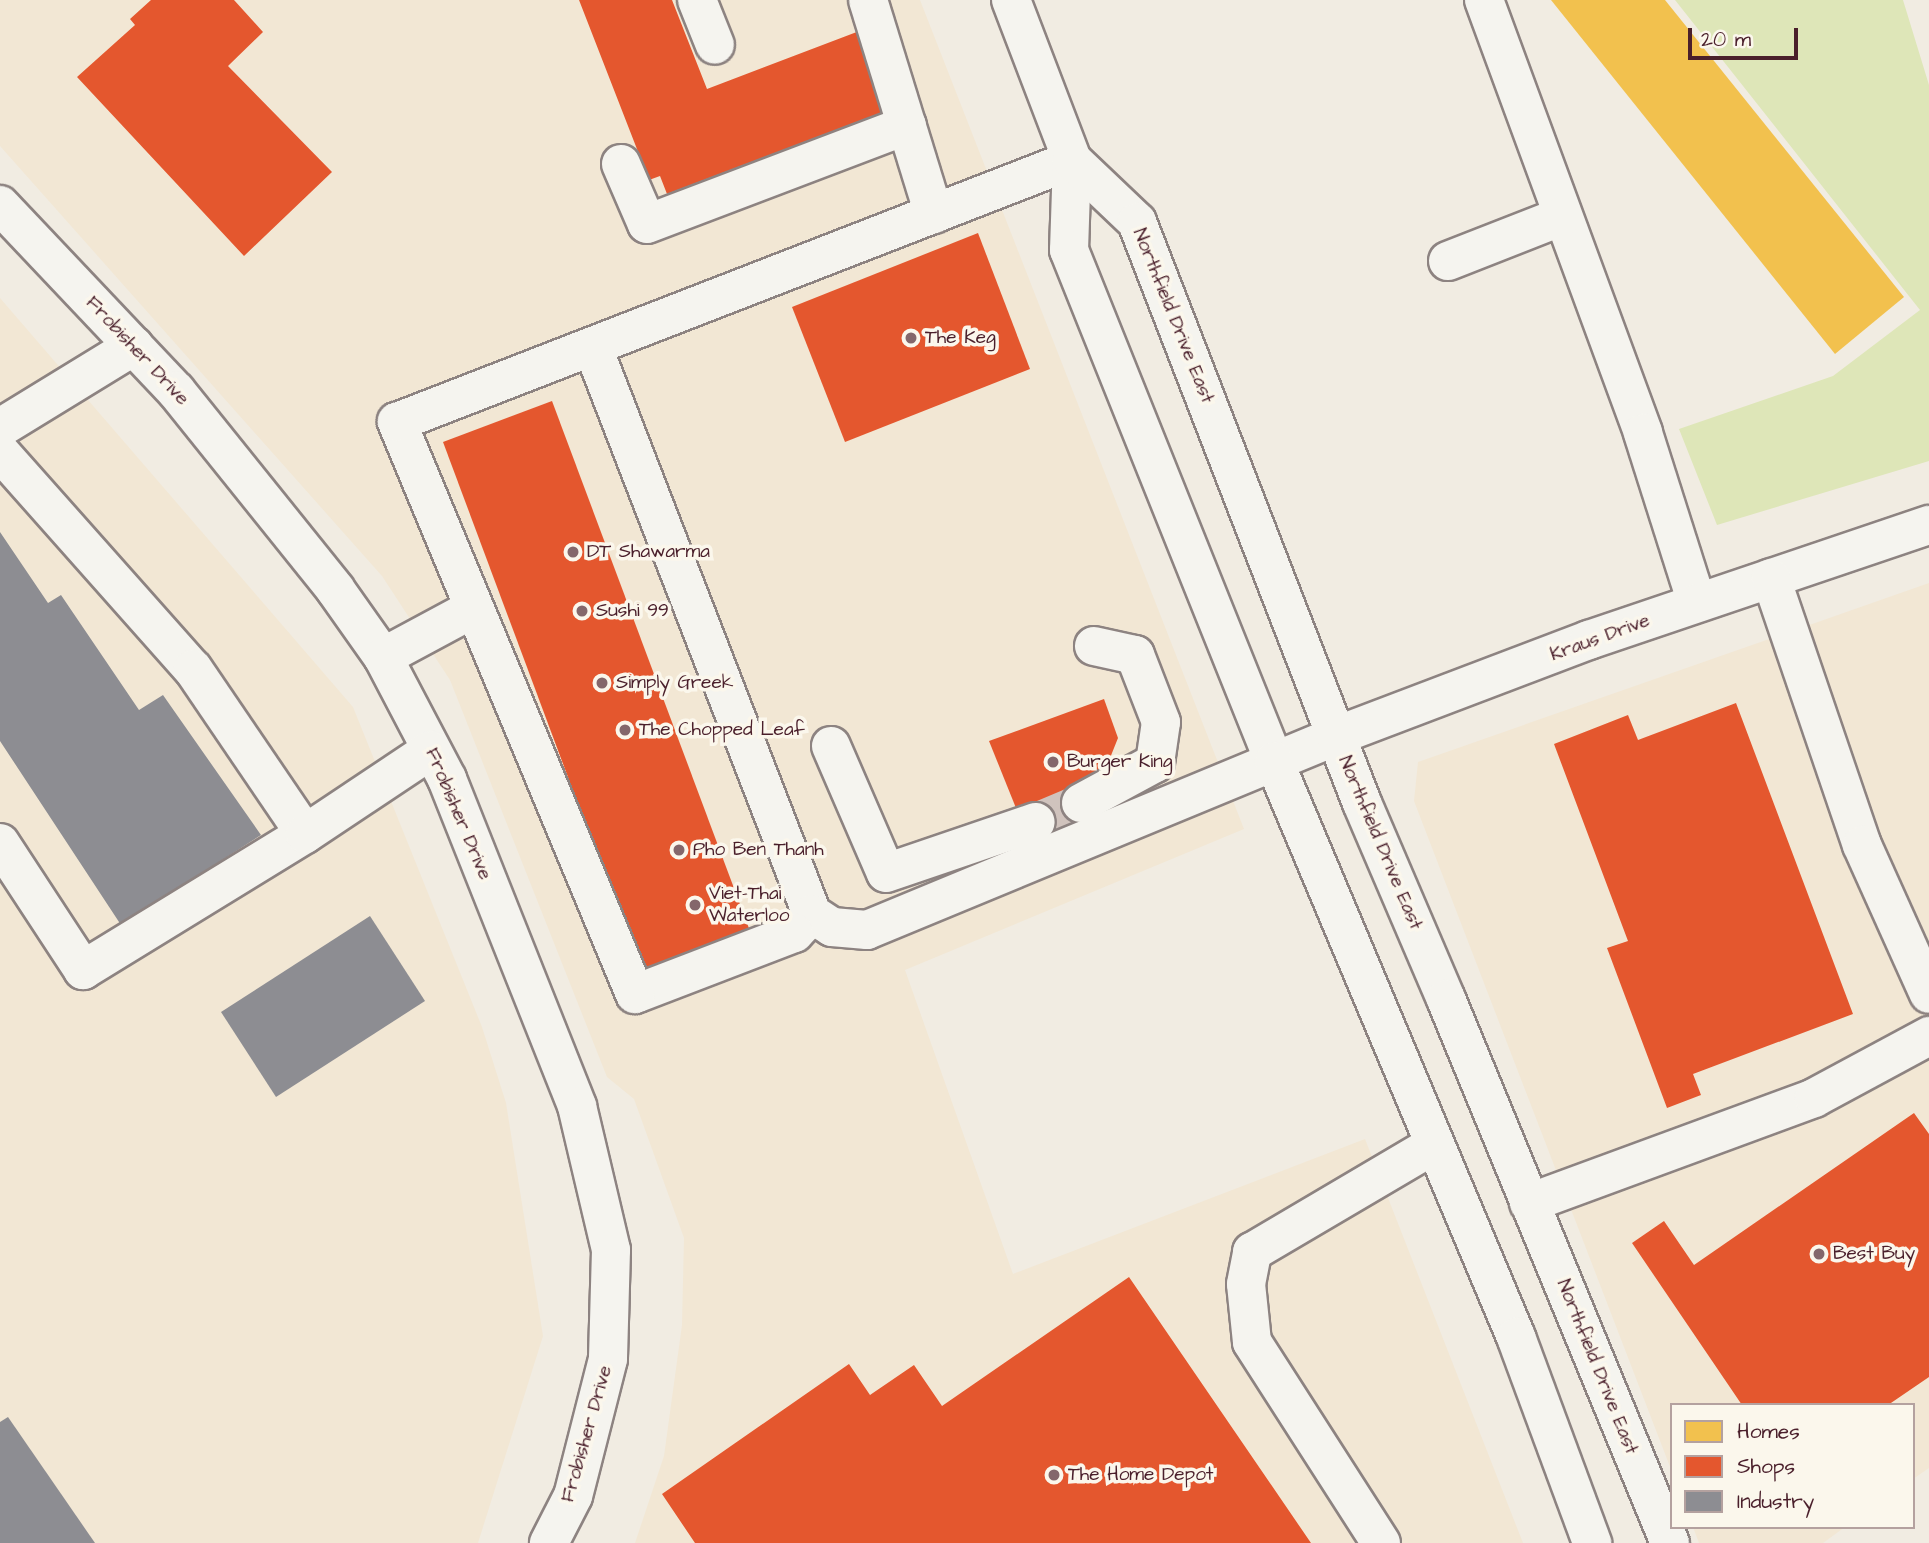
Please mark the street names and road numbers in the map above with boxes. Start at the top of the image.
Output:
street label: Northfield Drive East [1127,225,1219,407]
street label: Frobisher Drive [81,292,193,410]
street label: Kraus Drive [1547,609,1653,667]
street label: Frobisher Drive [420,745,496,883]
street label: Northfield Drive East [1333,753,1427,933]
street label: Northfield Drive East [1551,1276,1643,1458]
street label: Frobisher Drive [557,1363,617,1505]

